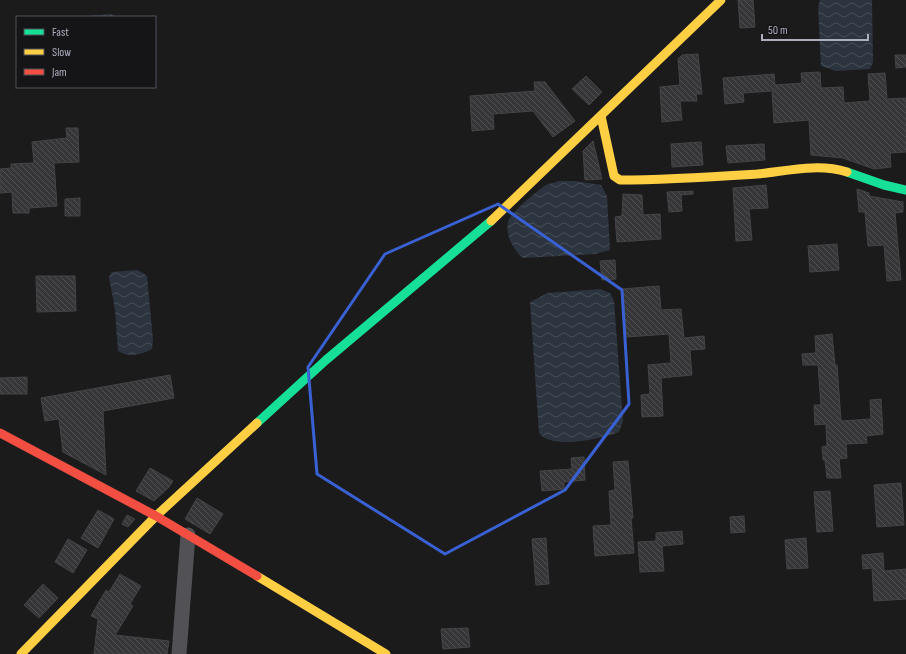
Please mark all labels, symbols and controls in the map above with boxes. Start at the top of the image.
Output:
legend [16,16,156,88]
scale bar [762,16,868,42]
text: 50 m [768,23,788,38]
text: Fast [52,25,69,40]
text: Slow [52,45,71,60]
text: Jam [51,65,67,80]

